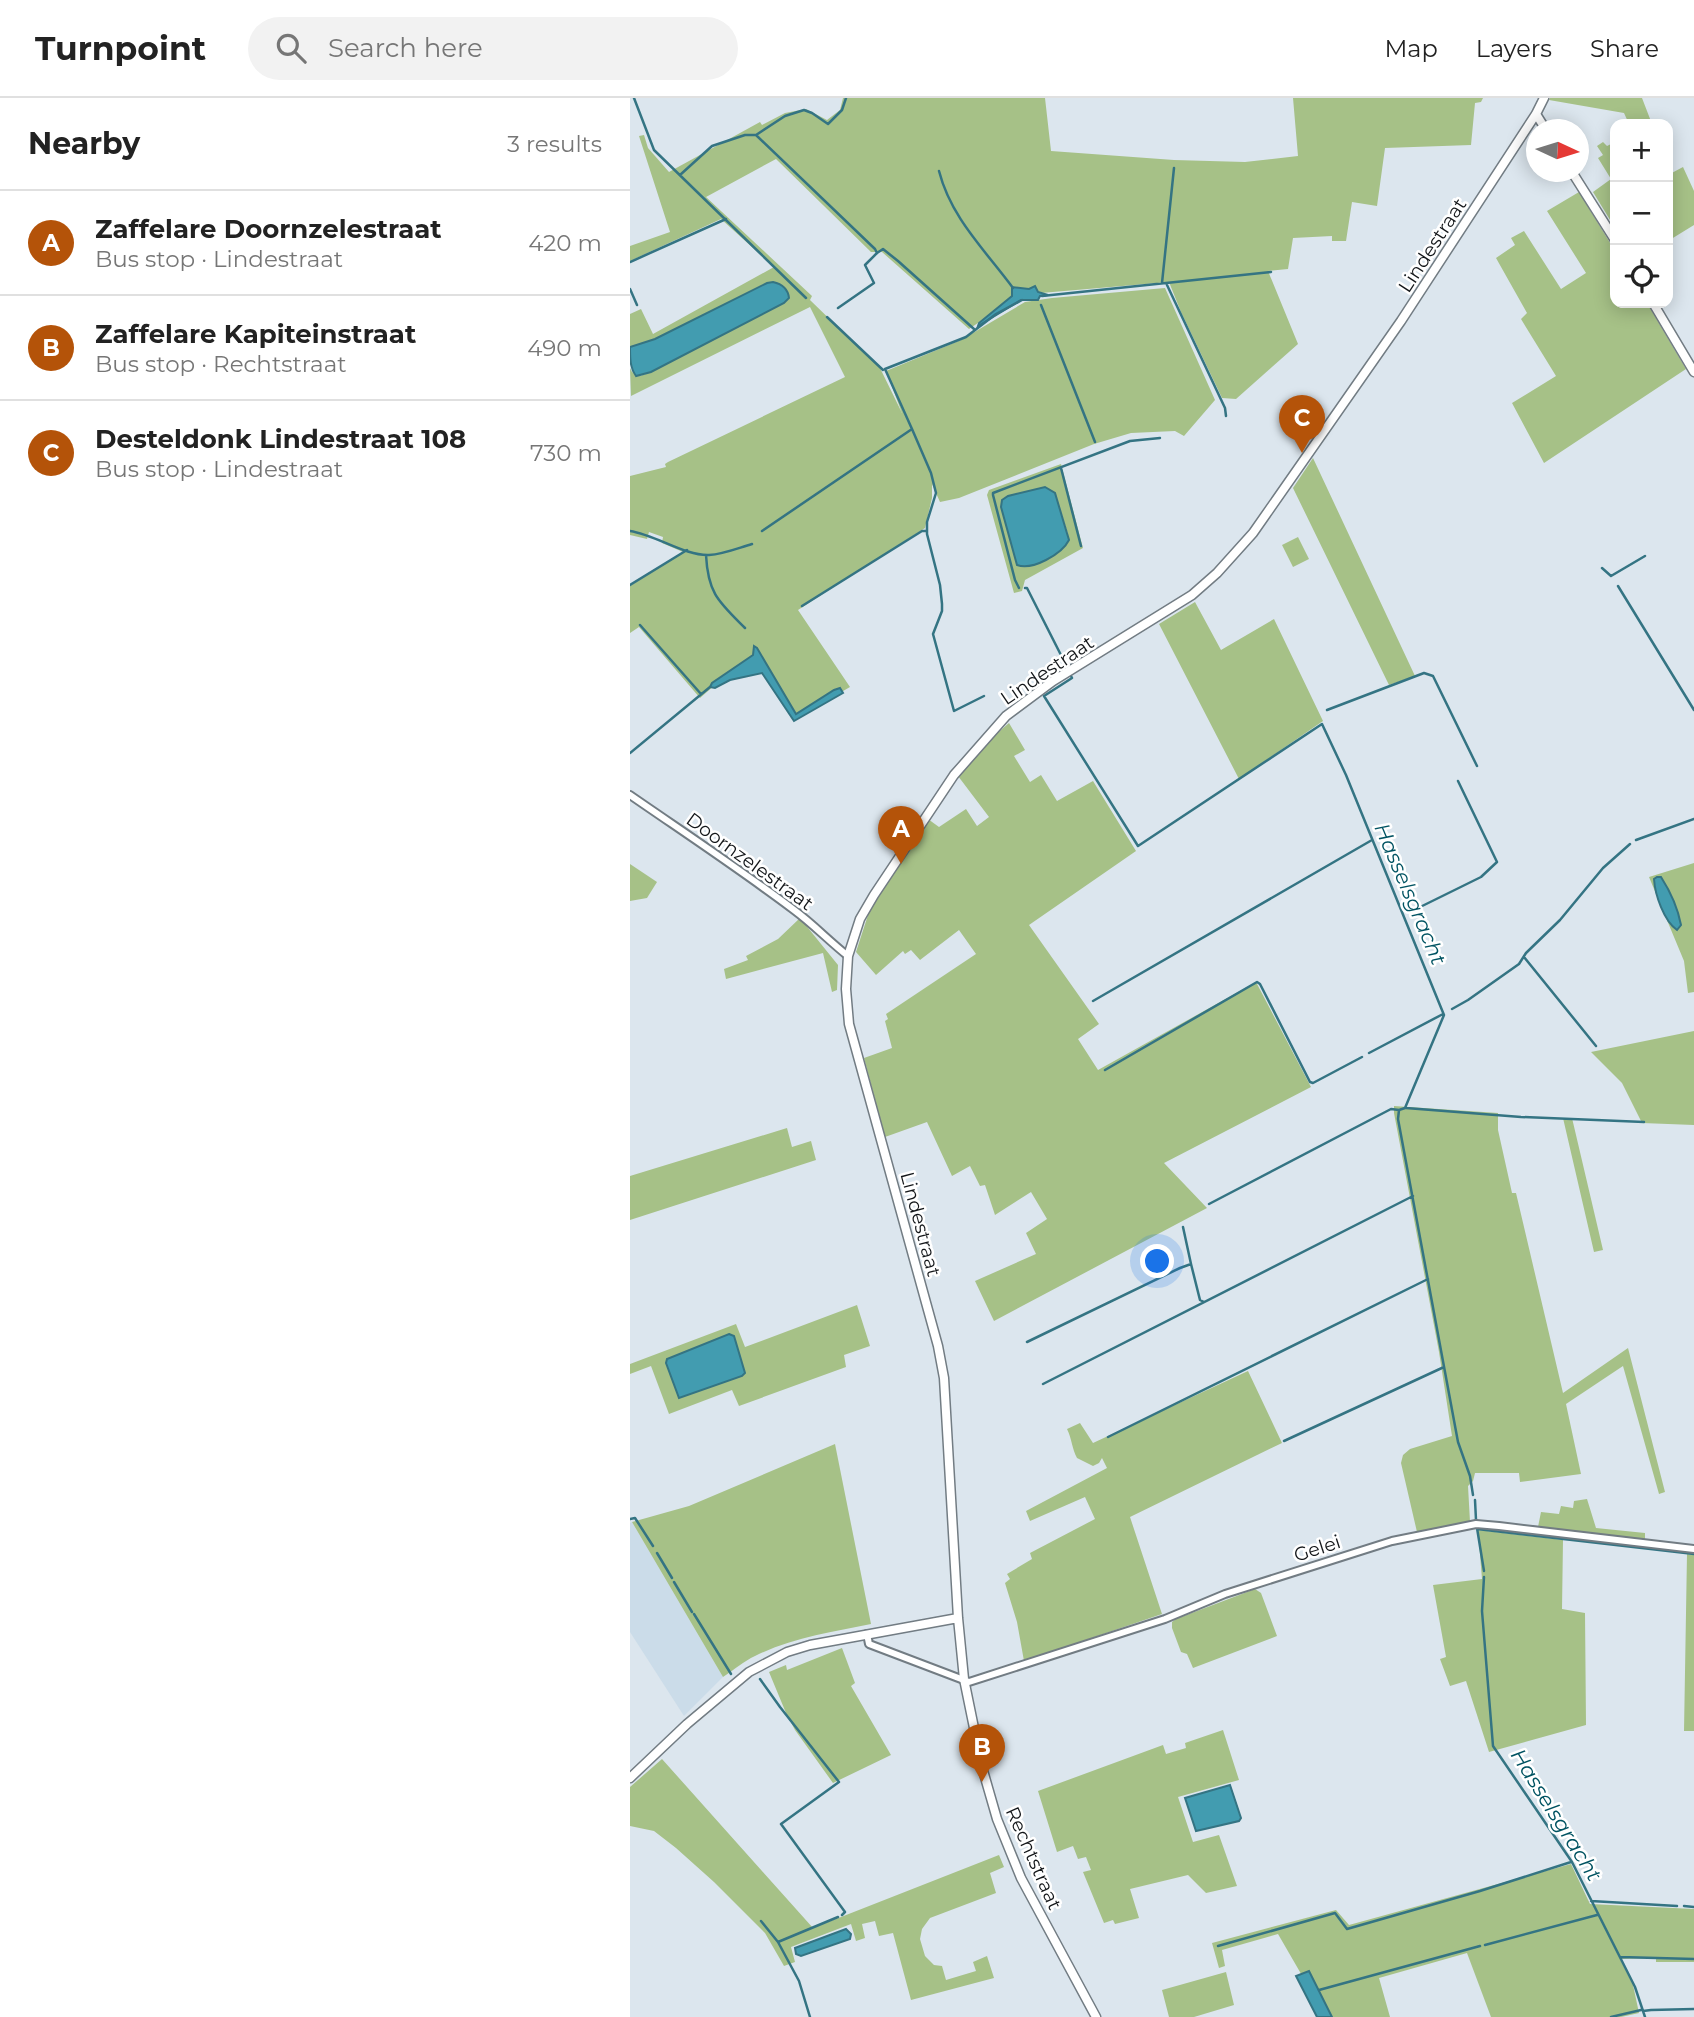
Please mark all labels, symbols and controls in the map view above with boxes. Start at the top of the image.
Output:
search box [248,17,738,80]
text: Turnpoint [35,28,206,68]
icon: search [272,29,310,67]
text: Search here [328,32,483,64]
text: Map [1384,34,1438,63]
text: Layers [1476,34,1552,63]
text: Share [1590,34,1659,63]
north arrow [1526,119,1589,182]
map controls [1610,119,1673,308]
button: + [1610,119,1673,182]
text: Nearby [28,125,140,162]
text: 3 results [507,130,602,158]
button: − [1610,182,1673,245]
street label: Lindestraat [1394,194,1471,297]
text: Zaffelare Doornzelestraat [95,213,442,245]
text: A [42,229,60,257]
text: 420 m [528,229,602,257]
text: Bus stop · Lindestraat [95,245,343,273]
button: locate [1610,245,1673,308]
text: Zaffelare Kapiteinstraat [95,318,416,350]
text: B [42,334,60,362]
text: 490 m [527,334,602,362]
text: Bus stop · Rechtstraat [95,350,347,378]
pin: C [1279,395,1325,453]
text: Desteldonk Lindestraat 108 [95,423,466,455]
text: C [43,439,59,467]
text: 730 m [530,439,602,467]
text: Bus stop · Lindestraat [95,455,343,483]
street label: Lindestraat [996,631,1098,710]
pin: A [878,806,924,864]
street label: Doornzelestraat [682,808,818,915]
water label: Hasselsgracht [1369,819,1452,969]
street label: Lindestraat [895,1169,946,1279]
your location [1140,1244,1174,1278]
street label: Gelei [1291,1530,1343,1567]
pin: B [959,1724,1005,1782]
water label: Hasselsgracht [1506,1744,1607,1886]
street label: Rechtstraat [1001,1803,1067,1914]

